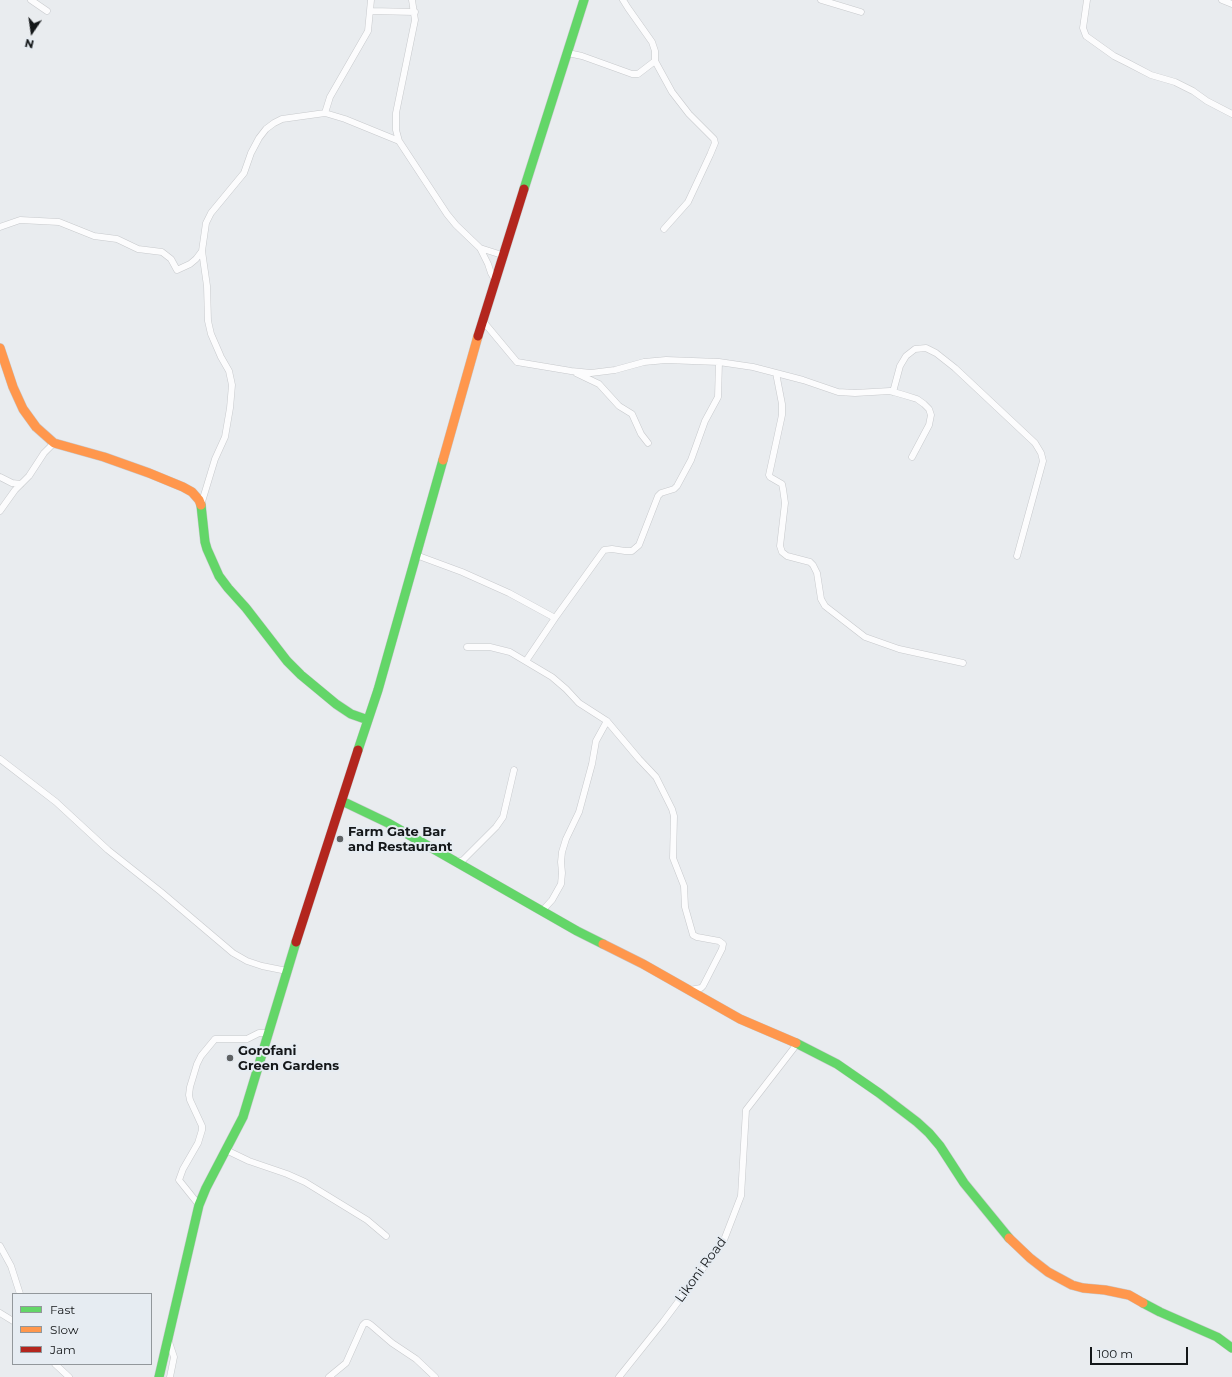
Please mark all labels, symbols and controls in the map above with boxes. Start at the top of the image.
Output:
north arrow [12,12,52,52]
text: N [23,36,35,52]
place label: Farm Gate Bar and Restaurant [348,824,453,855]
marker: Farm Gate Bar and Restaurant [335,834,345,844]
place label: Gorofani Green Gardens [238,1043,339,1074]
marker: Gorofani Green Gardens [225,1053,235,1063]
street label: Likoni Road [672,1234,730,1306]
legend [12,1293,152,1365]
text: Fast [50,1302,75,1317]
text: Slow [50,1322,79,1337]
scale bar [1092,1339,1190,1365]
text: Jam [50,1342,76,1357]
text: 100 m [1097,1346,1133,1361]

